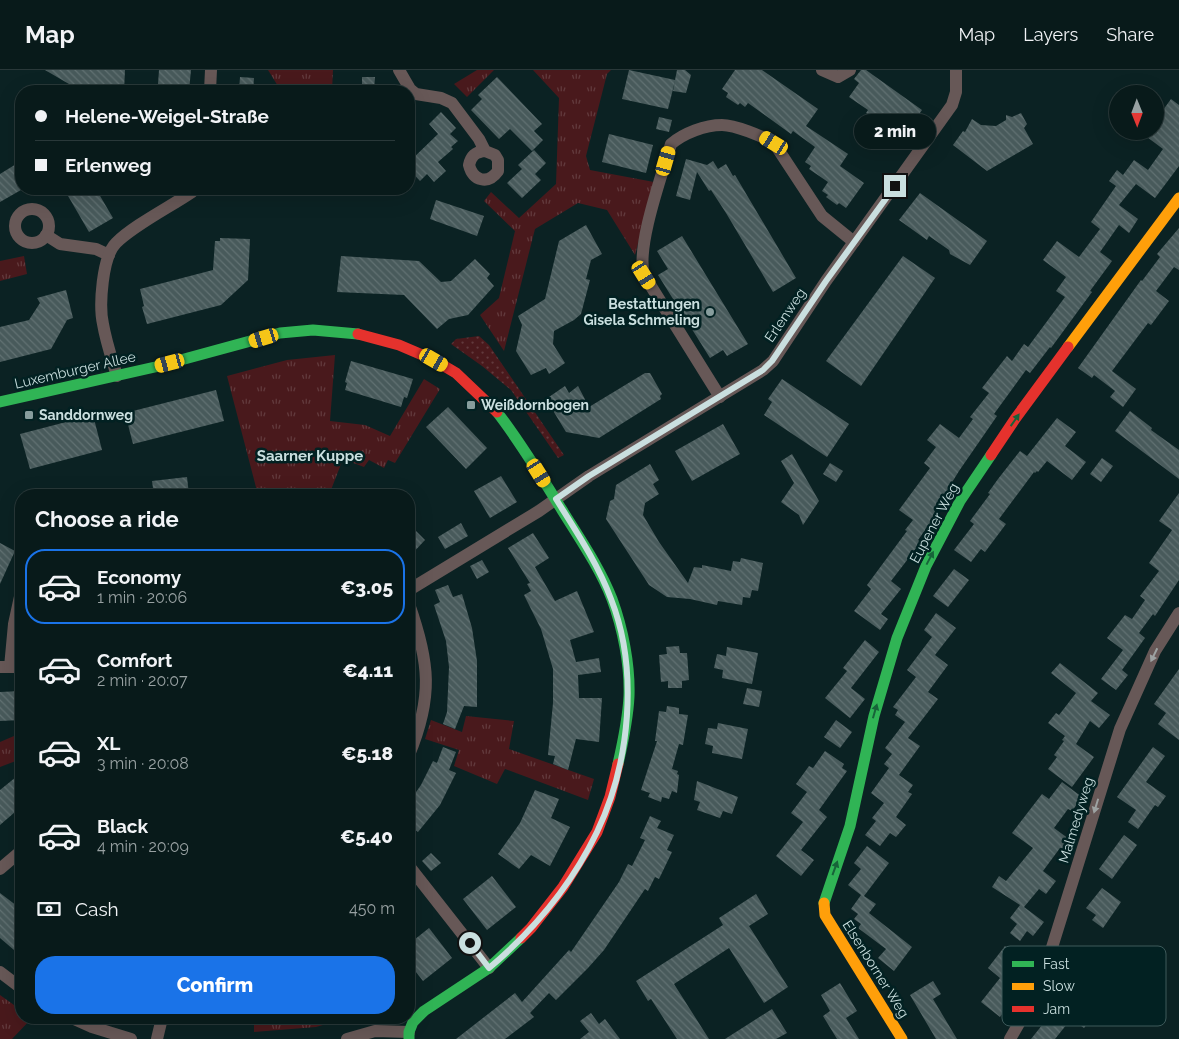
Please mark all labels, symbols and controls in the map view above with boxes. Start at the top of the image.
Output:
text: Map [25,20,75,49]
text: Map [959,24,995,45]
text: Layers [1023,24,1078,45]
text: Share [1106,24,1154,45]
north arrow [1109,85,1164,140]
map controls [1109,85,1164,140]
text: Helene-Weigel-Straße [65,105,269,127]
callout: 2 min [854,114,936,148]
text: 2 min [874,122,916,141]
car [757,129,790,157]
car [654,145,677,177]
text: Erlenweg [65,154,151,176]
route end [884,175,906,197]
car [629,258,658,292]
street label: Erlenweg [761,285,809,345]
place label: Bestattungen Gisela Schmeling [583,296,700,328]
marker: Bestattungen Gisela Schmeling [704,306,716,318]
car [247,326,280,350]
car [417,346,450,374]
street label: Luxemburger Allee [13,348,137,392]
car [153,352,186,374]
place label: Weißdornbogen [481,397,589,413]
marker: Weißdornbogen [465,399,477,411]
place label: Sanddornweg [39,407,133,423]
marker: Sanddornweg [23,409,35,421]
one-way arrow [1010,413,1020,426]
district label: Saarner Kuppe [257,447,363,465]
car [524,456,553,490]
street label: Eupener Weg [906,480,962,566]
text: Choose a ride [35,506,179,532]
one-way arrow [926,551,935,565]
icon: car [37,564,82,609]
text: Economy [97,566,181,588]
text: €3.05 [340,576,393,598]
text: 1 min · 20:06 [97,588,187,607]
icon: car [37,647,82,692]
one-way arrow [1150,648,1158,662]
text: Comfort [97,649,172,671]
text: €4.11 [343,659,393,681]
text: 2 min · 20:07 [97,671,188,690]
one-way arrow [872,703,880,718]
icon: car [37,730,82,775]
text: XL [97,732,120,754]
text: €5.18 [341,742,393,764]
text: 3 min · 20:08 [97,754,189,773]
street label: Malmedyweg [1055,775,1097,865]
one-way arrow [1092,799,1100,814]
icon: car [37,813,82,858]
text: Black [97,815,148,837]
text: €5.40 [340,825,393,847]
text: 4 min · 20:09 [97,837,189,856]
one-way arrow [832,860,839,875]
icon: cash [35,895,63,923]
text: Cash [75,898,119,920]
text: 450 m [349,899,395,918]
street label: Elsenborner Weg [840,917,912,1021]
route start [459,932,481,954]
legend [1002,946,1166,1026]
button: Confirm [35,956,395,1014]
text: Fast [1043,956,1070,972]
text: Slow [1043,978,1075,994]
text: Jam [1043,1001,1070,1017]

